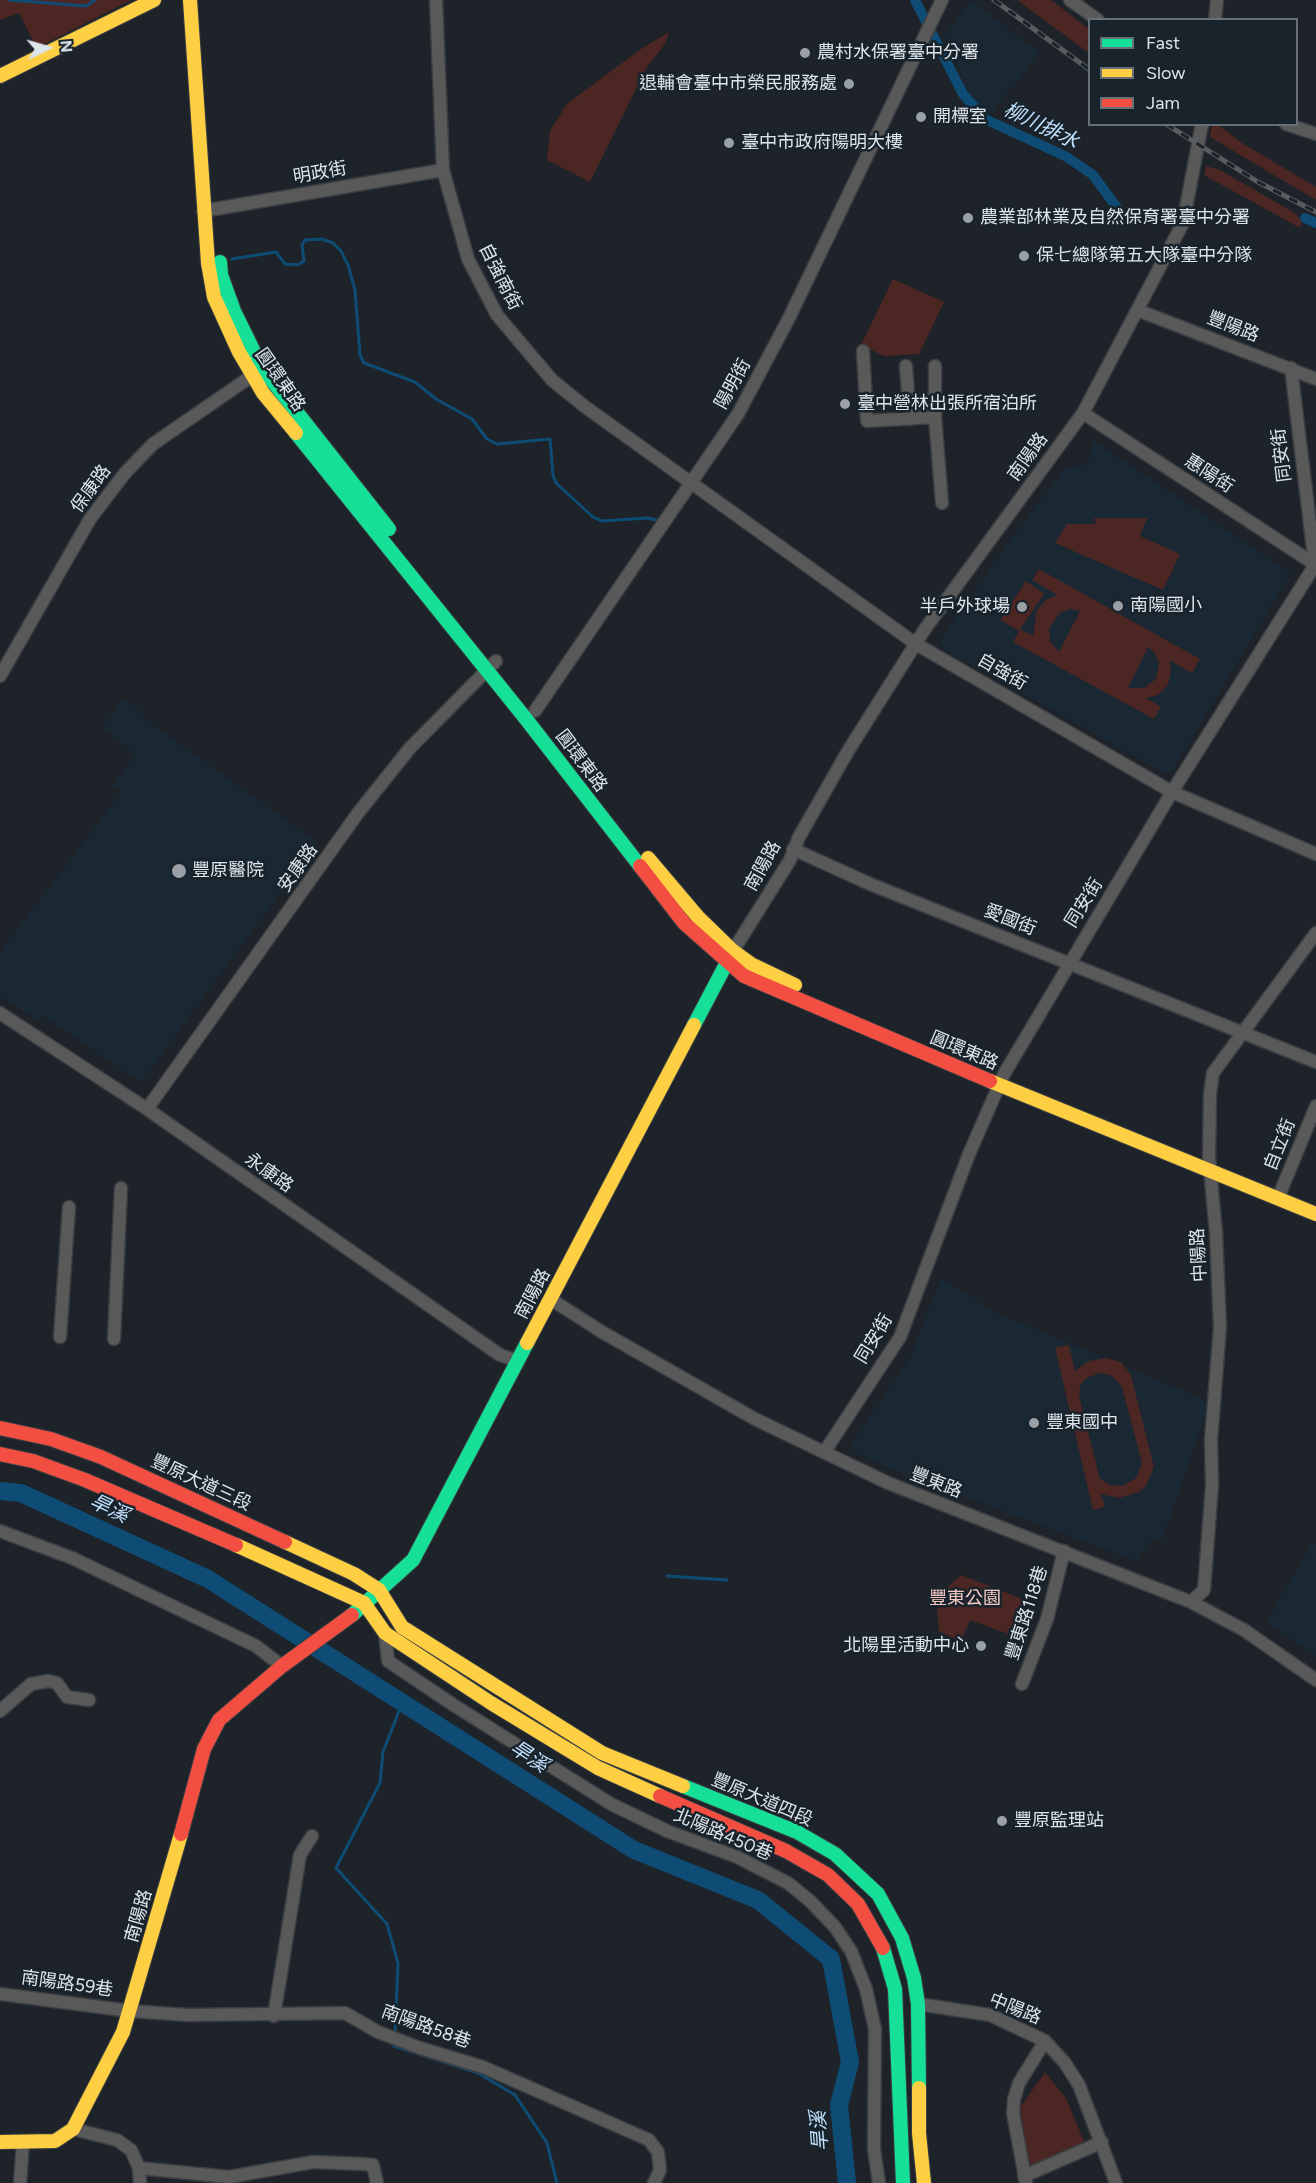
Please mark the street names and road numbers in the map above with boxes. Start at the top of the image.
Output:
street label: 明政街 [292,158,348,188]
street label: 自強南街 [474,240,526,314]
street label: 豐陽路 [1204,307,1262,347]
street label: 圓環東路 [251,344,309,416]
street label: 陽明街 [710,355,756,413]
street label: 同安街 [1268,427,1296,483]
street label: 南陽路 [1003,429,1053,485]
street label: 惠陽街 [1180,450,1238,498]
street label: 保康路 [66,461,116,517]
street label: 自強街 [973,649,1031,695]
street label: 圓環東路 [551,726,611,796]
street label: 南陽路 [740,837,786,895]
street label: 安康路 [274,840,322,896]
street label: 同安街 [1061,874,1107,932]
street label: 愛國街 [981,900,1039,940]
street label: 圓環東路 [927,1027,1001,1075]
street label: 自立街 [1260,1116,1300,1174]
street label: 永康路 [241,1149,297,1197]
street label: 中陽路 [1187,1227,1211,1283]
street label: 南陽路 [511,1265,555,1323]
street label: 同安街 [851,1310,897,1368]
street label: 豐原大道三段 [147,1450,255,1516]
street label: 豐東路 [907,1463,965,1503]
street label: 豐東路118巷 [1002,1563,1052,1663]
street label: 豐原大道四段 [708,1769,816,1831]
street label: 北陽路450巷 [670,1805,776,1865]
street label: 南陽路 [121,1887,157,1945]
street label: 南陽路59巷 [20,1967,114,2001]
street label: 中陽路 [986,1989,1044,2029]
street label: 南陽路58巷 [378,2001,474,2053]

